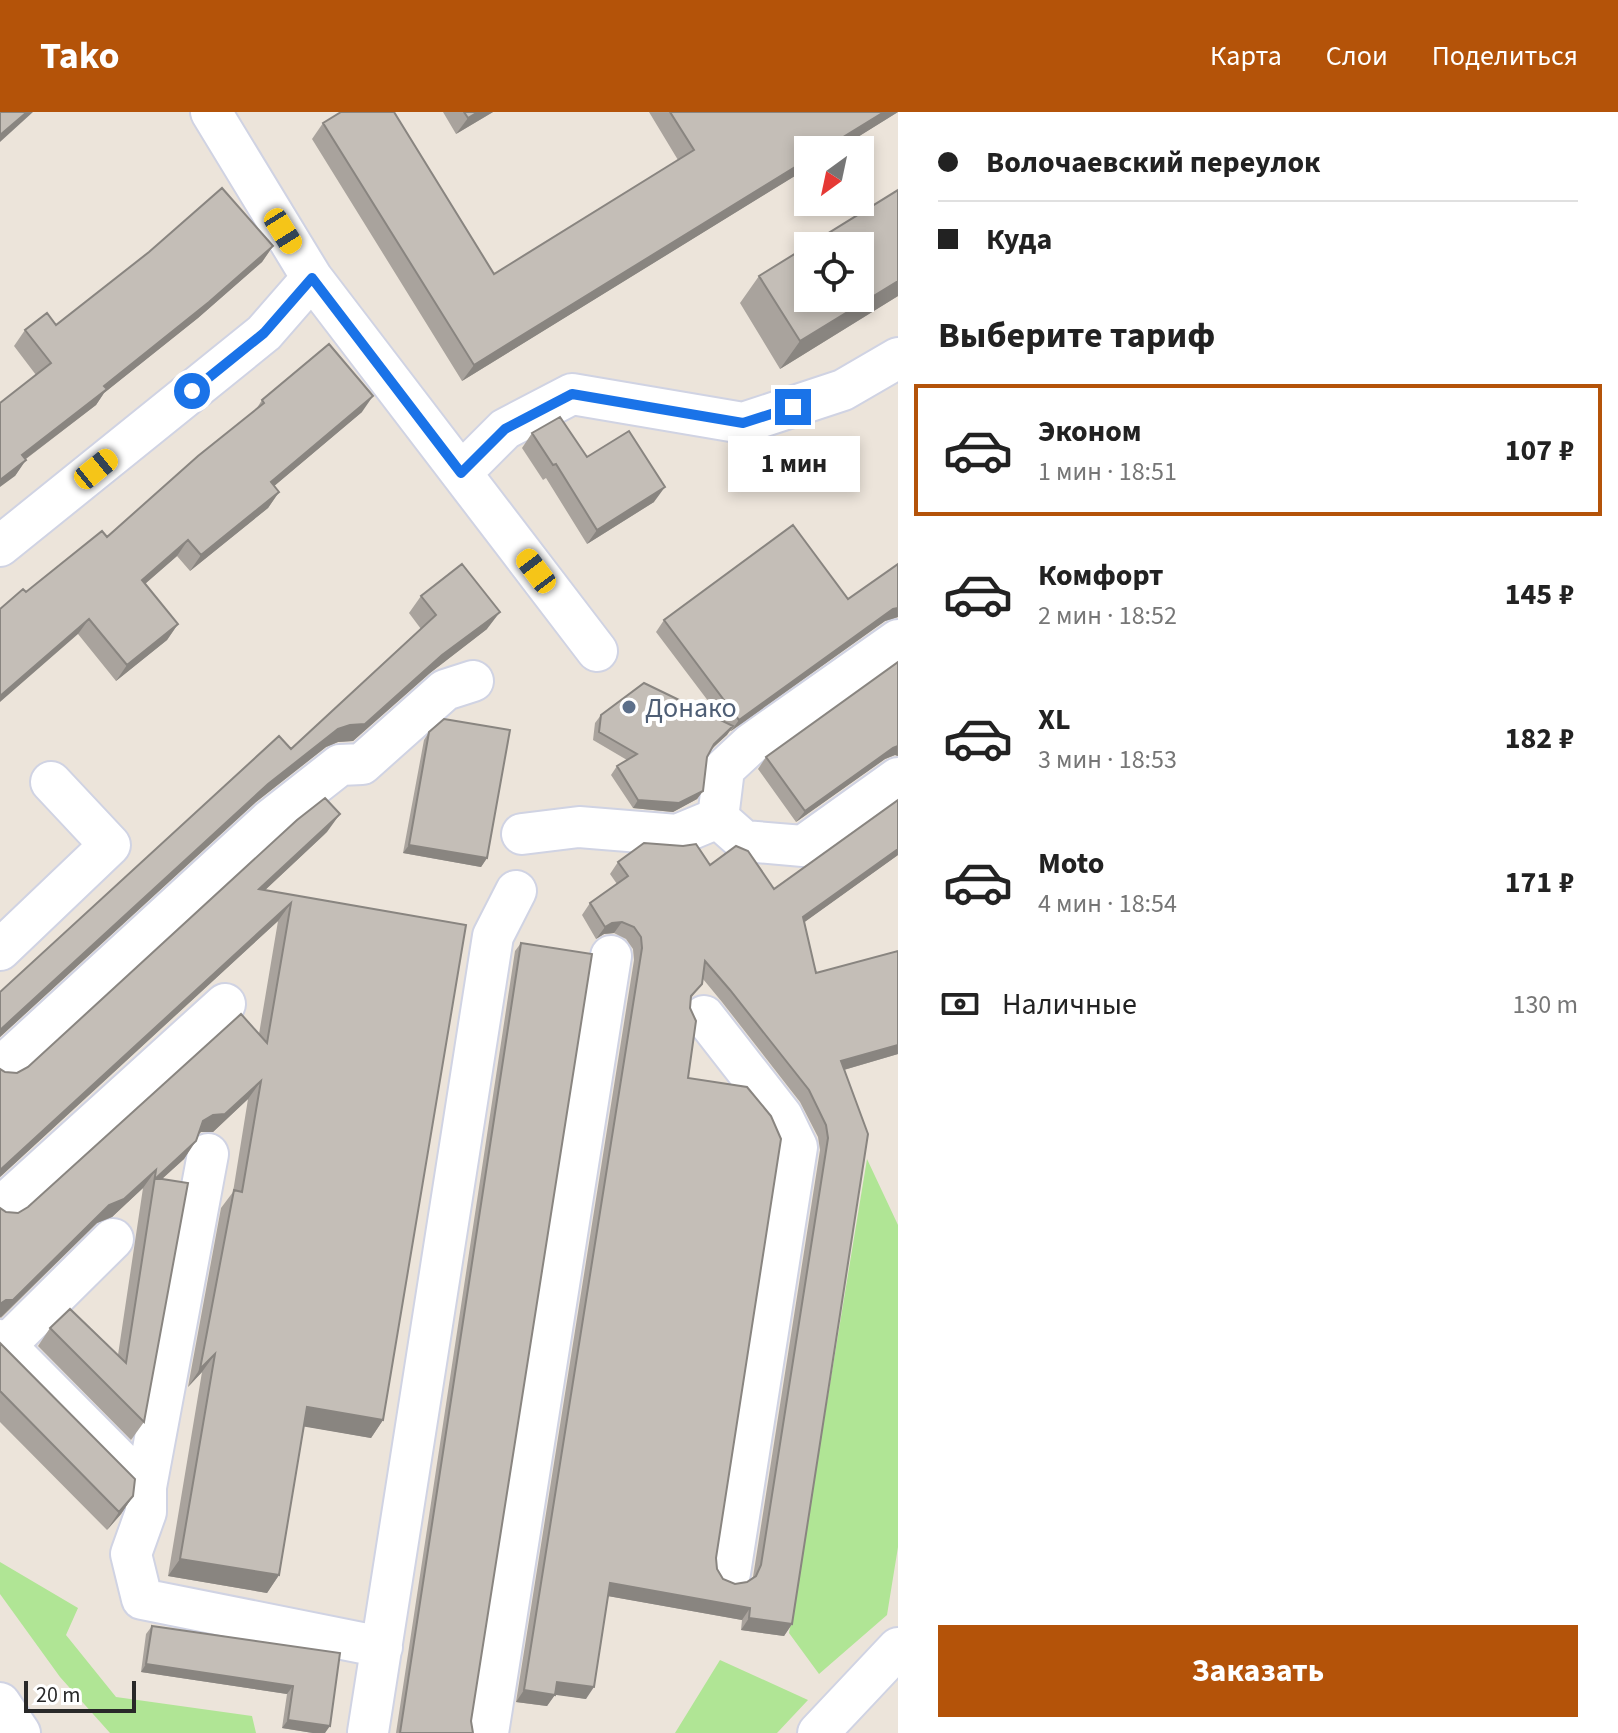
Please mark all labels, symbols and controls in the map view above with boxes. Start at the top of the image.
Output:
text: Tako [40,29,120,83]
text: Карта [1210,36,1282,76]
text: Слои [1326,36,1388,76]
text: Поделиться [1432,36,1578,76]
north arrow [794,136,874,216]
map controls [794,136,874,312]
text: Волочаевский переулок [986,141,1321,184]
car [260,204,306,258]
text: Куда [986,218,1052,261]
button: locate [794,232,874,312]
text: Выберите тариф [938,310,1215,361]
route start [174,373,210,409]
route end [775,389,811,425]
text: Эконом [1038,410,1142,453]
icon: car [942,414,1014,486]
text: 107 ₽ [1505,429,1574,472]
callout: 1 мин [727,435,859,491]
car [70,445,122,493]
text: 1 мин [761,445,827,482]
text: 1 мин · 18:51 [1038,453,1177,490]
car [512,545,560,597]
text: Комфорт [1038,554,1164,597]
icon: car [942,558,1014,630]
text: 145 ₽ [1505,573,1574,616]
text: 2 мин · 18:52 [1038,597,1177,634]
place label: Донако [645,688,737,728]
marker: Донако [620,698,638,716]
text: XL [1038,698,1071,741]
icon: car [942,702,1014,774]
text: 182 ₽ [1505,717,1574,760]
text: 3 мин · 18:53 [1038,741,1177,778]
text: Moto [1038,842,1104,885]
icon: car [942,846,1014,918]
text: 171 ₽ [1505,861,1574,904]
text: 4 мин · 18:54 [1038,885,1177,922]
icon: cash [938,982,982,1026]
text: Наличные [1002,983,1137,1026]
text: 130 m [1512,986,1578,1023]
button: Заказать [938,1625,1578,1717]
scale bar [24,1677,136,1713]
text: 20 m [36,1679,81,1711]

